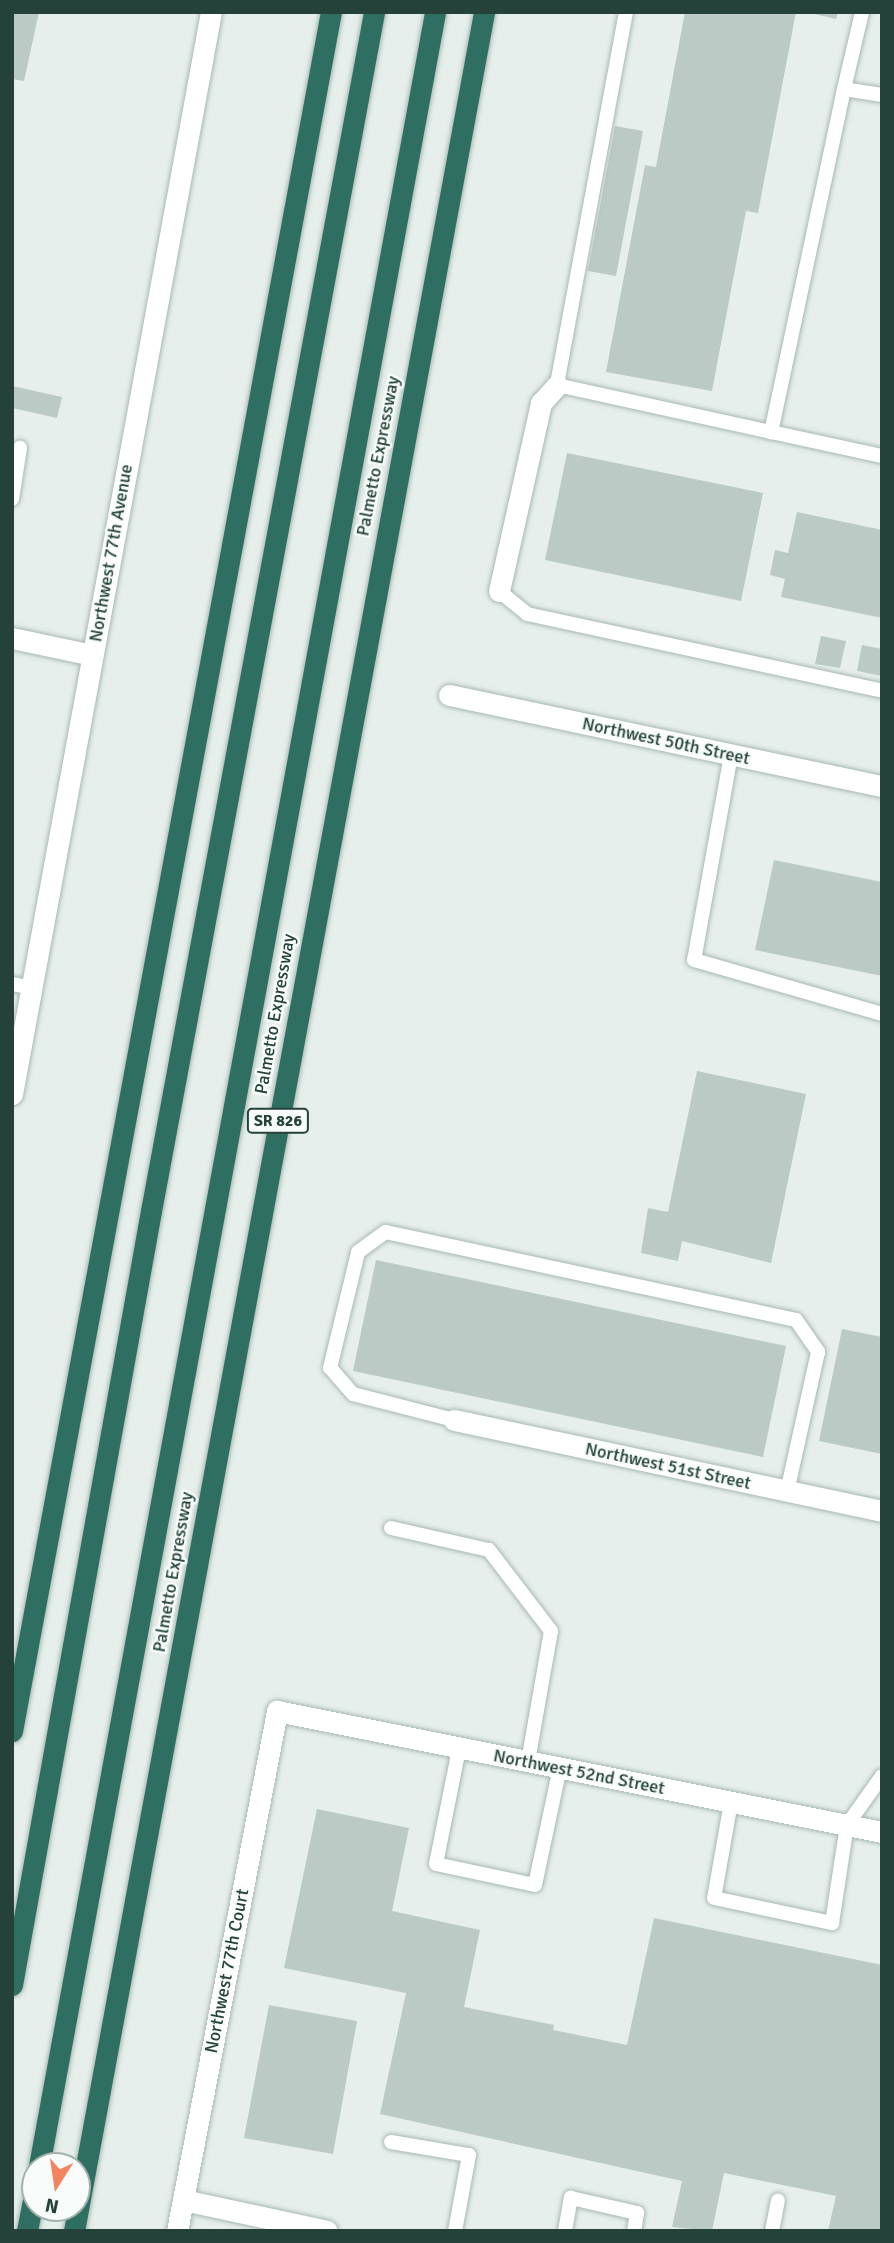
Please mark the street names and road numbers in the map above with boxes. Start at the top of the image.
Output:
street label: Palmetto Expressway [352,374,404,538]
street label: Northwest 77th Avenue [85,462,137,644]
street label: Northwest 50th Street [580,713,752,769]
street label: Palmetto Expressway [250,932,300,1096]
road number: SR 826 [246,1108,310,1134]
street label: Northwest 51st Street [583,1438,753,1494]
street label: Palmetto Expressway [148,1490,198,1654]
street label: Northwest 52nd Street [492,1745,666,1799]
street label: Northwest 77th Court [200,1887,254,2055]

